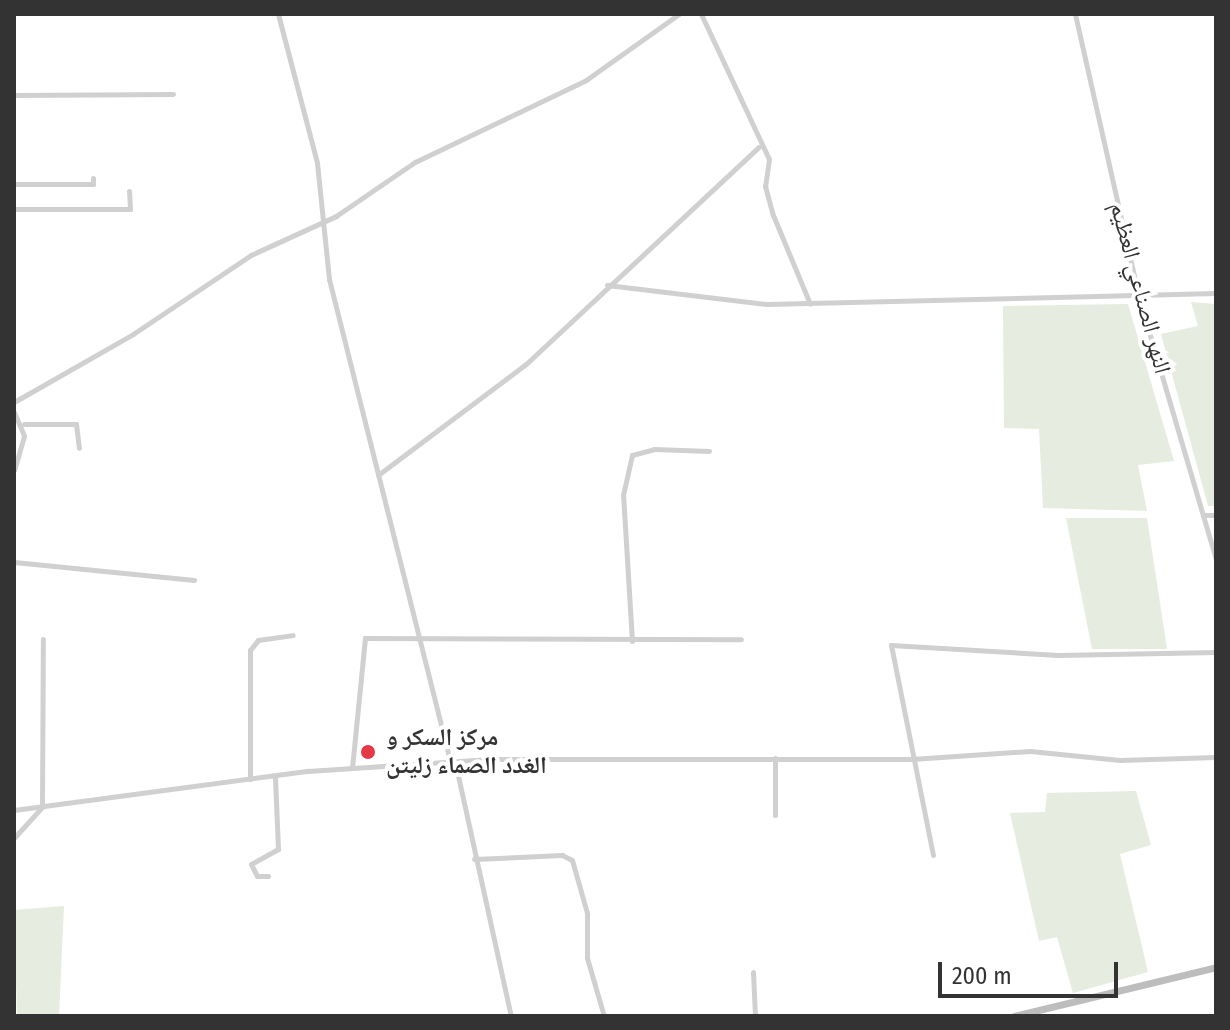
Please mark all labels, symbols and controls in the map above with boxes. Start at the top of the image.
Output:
street label: النهر الصناعي العظيم [1103,199,1177,377]
place label: مركز السكر و الغدد الصماء زليتن [386,724,547,780]
marker: مركز السكر و الغدد الصماء زليتن [357,741,379,763]
scale bar [942,946,1122,996]
text: 200 m [952,962,1012,990]

